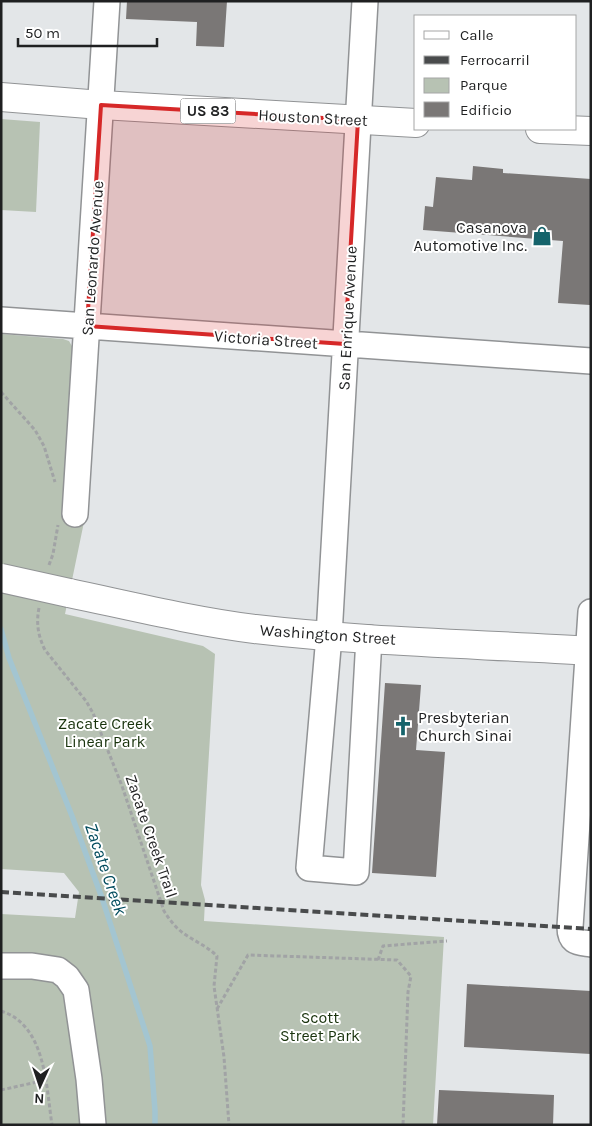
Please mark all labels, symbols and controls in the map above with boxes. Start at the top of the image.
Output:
scale bar [18,15,156,47]
legend [414,15,577,130]
text: 50 m [25,24,60,42]
text: Calle [460,26,494,44]
text: Ferrocarril [460,51,530,69]
text: Parque [460,76,508,94]
road number: US 83 [180,98,236,124]
text: Edificio [460,101,512,119]
street label: Houston Street [258,105,368,130]
street label: San Leonardo Avenue [78,180,107,336]
place label: Casanova Automotive Inc. [414,218,527,255]
shop icon: Casanova Automotive Inc. [531,225,553,247]
street label: San Enrique Avenue [334,245,361,391]
street label: Victoria Street [213,326,318,353]
street label: Washington Street [259,620,397,649]
place label: Presbyterian Church Sinai [418,708,512,745]
park label: Zacate Creek Linear Park [58,714,152,751]
church icon: Presbyterian Church Sinai [392,715,414,737]
street label: Zacate Creek Trail [122,772,181,900]
water label: Zacate Creek [80,820,132,919]
park label: Scott Street Park [280,1008,360,1045]
north arrow [15,1061,65,1111]
text: N [34,1090,45,1107]

